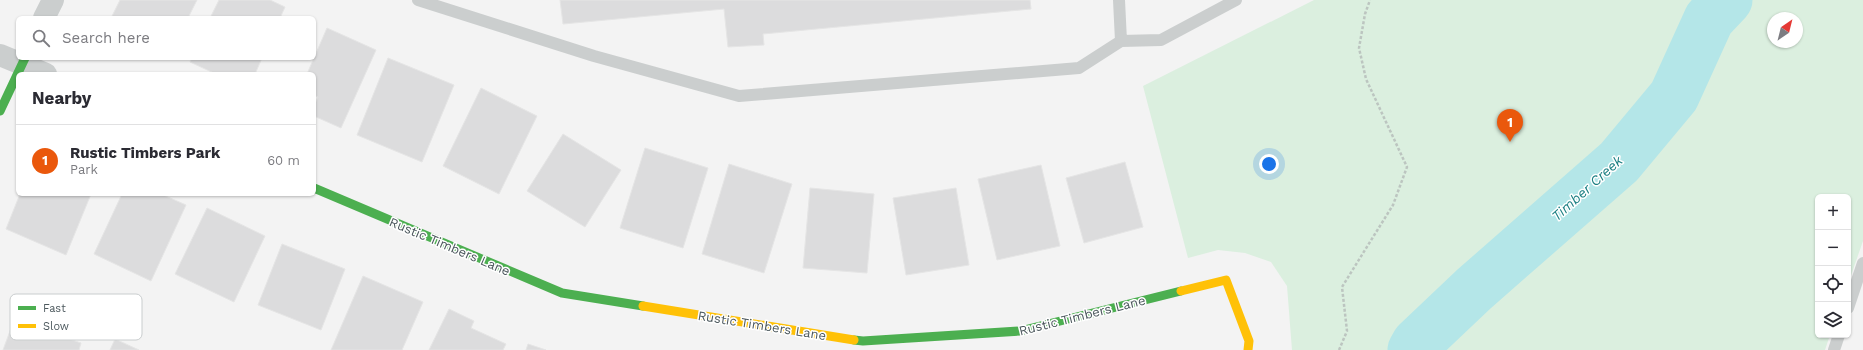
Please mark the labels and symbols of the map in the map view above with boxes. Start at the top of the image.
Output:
north arrow [1767,12,1803,48]
pin: 1 [1497,109,1523,142]
water label: Timber Creek [1548,152,1626,224]
your location [1259,154,1279,174]
street label: Rustic Timbers Lane [387,214,512,279]
street label: Rustic Timbers Lane [1017,293,1147,338]
legend [10,294,142,340]
text: Fast [43,302,66,315]
street label: Rustic Timbers Lane [697,308,827,343]
text: Slow [43,320,69,333]

